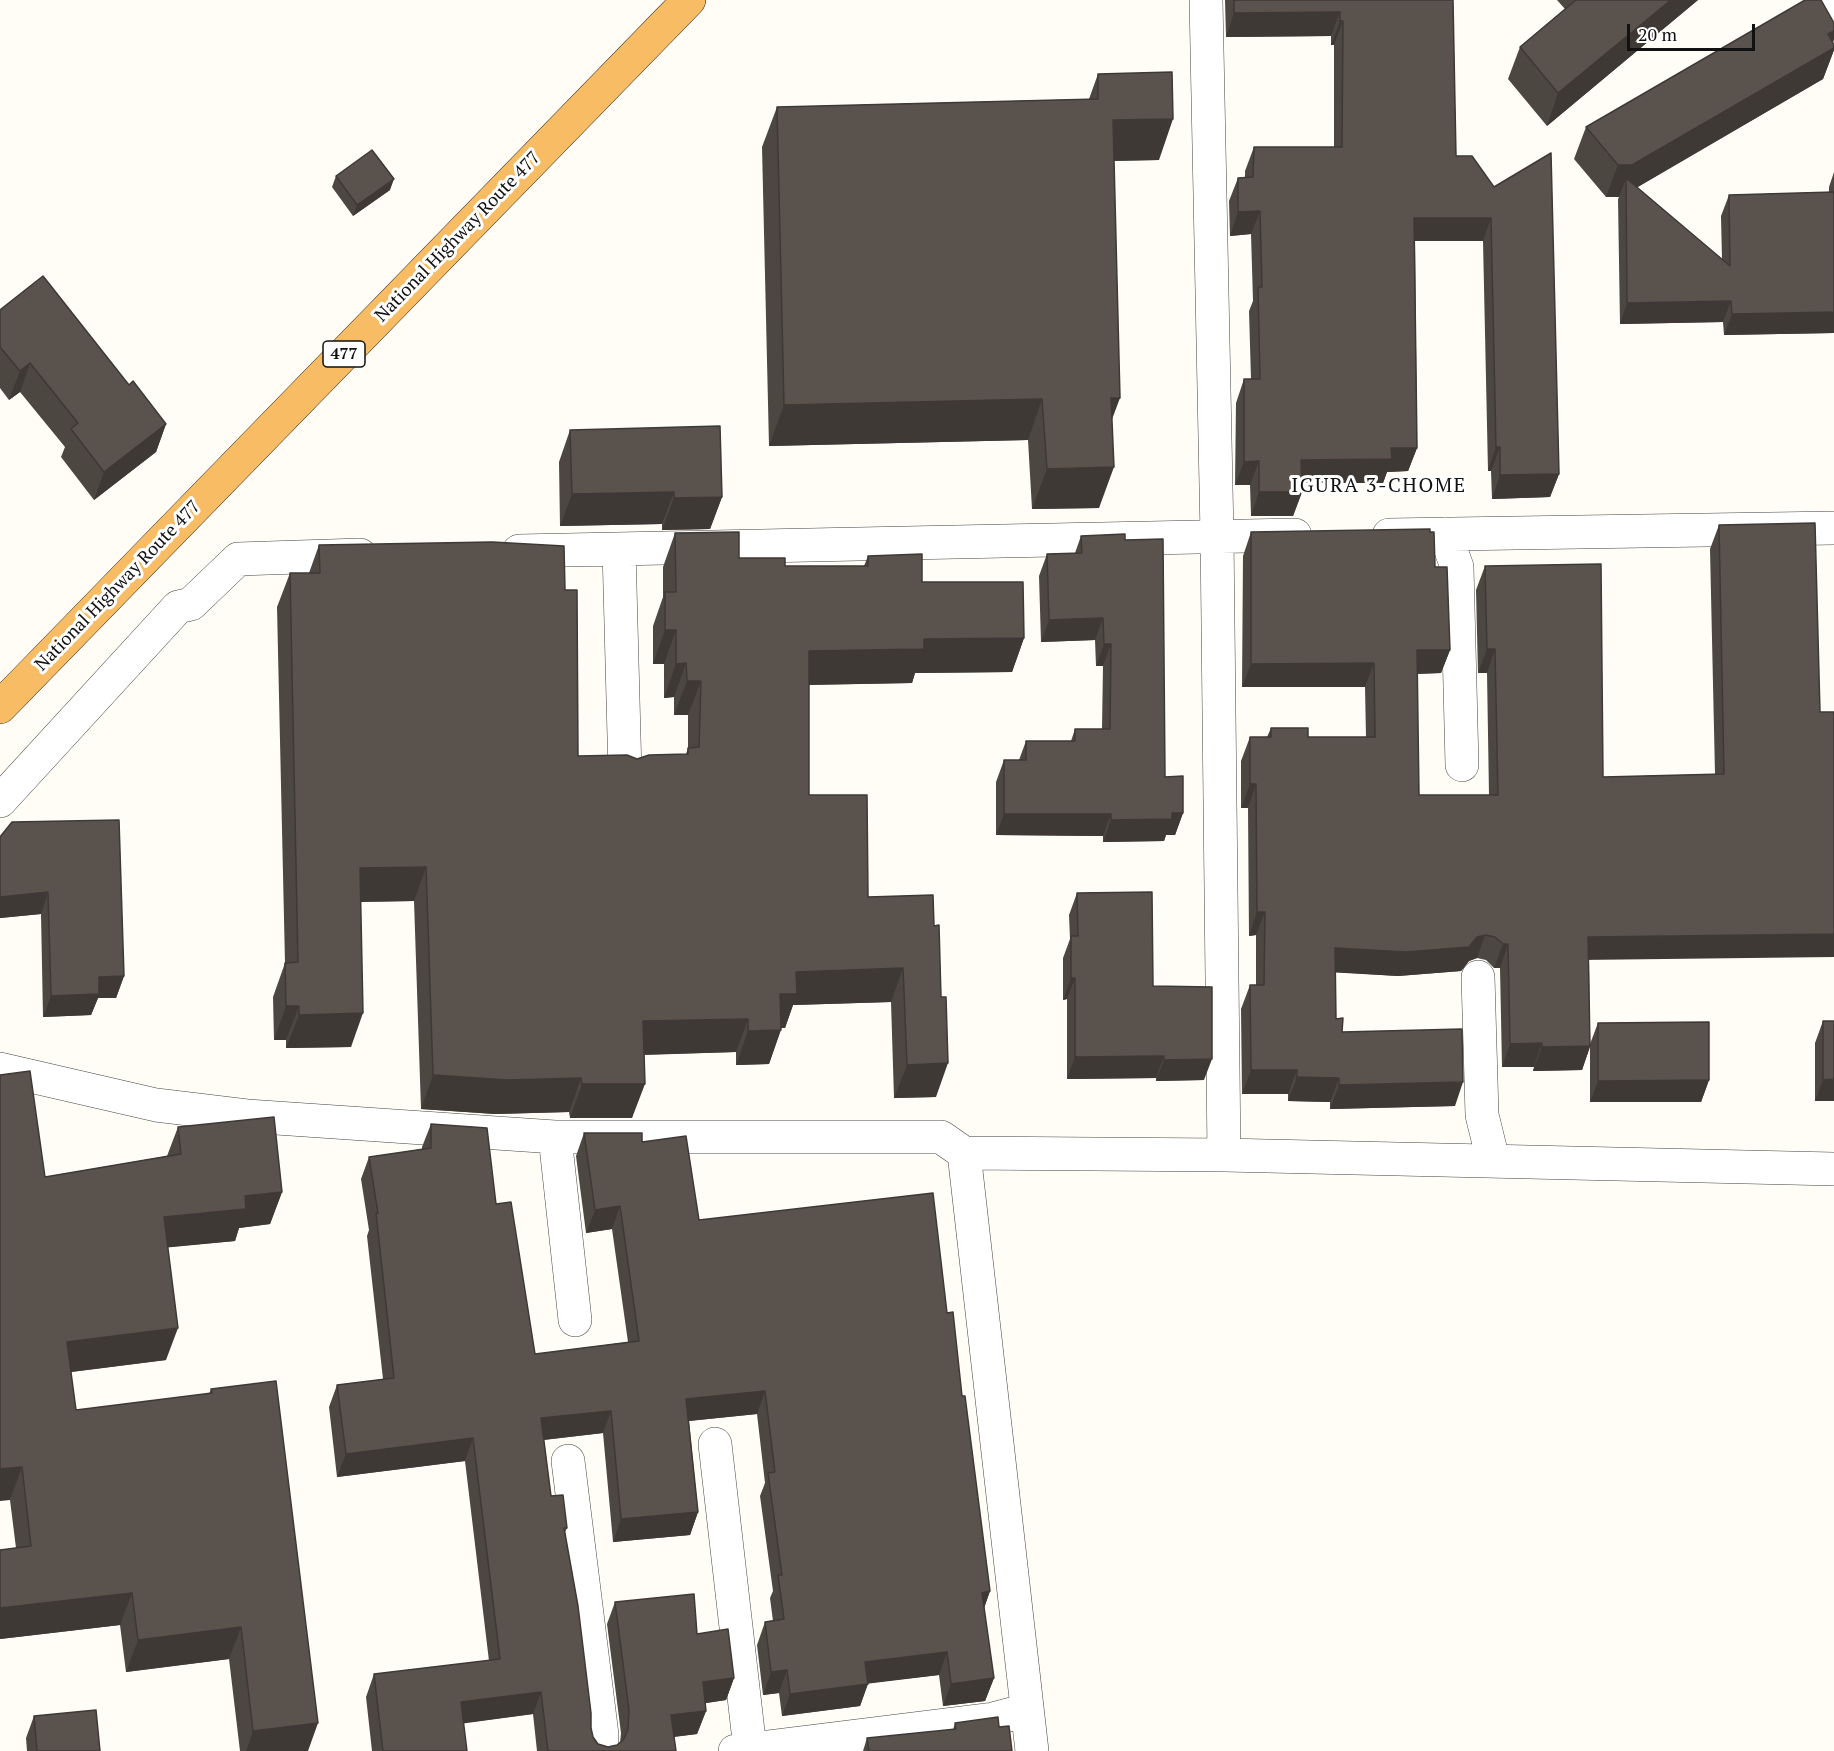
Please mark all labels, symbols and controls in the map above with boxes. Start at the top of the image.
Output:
scale bar [1630,12,1758,50]
text: 20 m [1638,22,1677,46]
street label: National Highway Route 477 [371,147,545,327]
road number: 477 [323,341,365,367]
district label: IGURA 3-CHOME [1291,474,1467,498]
street label: National Highway Route 477 [31,496,205,676]

